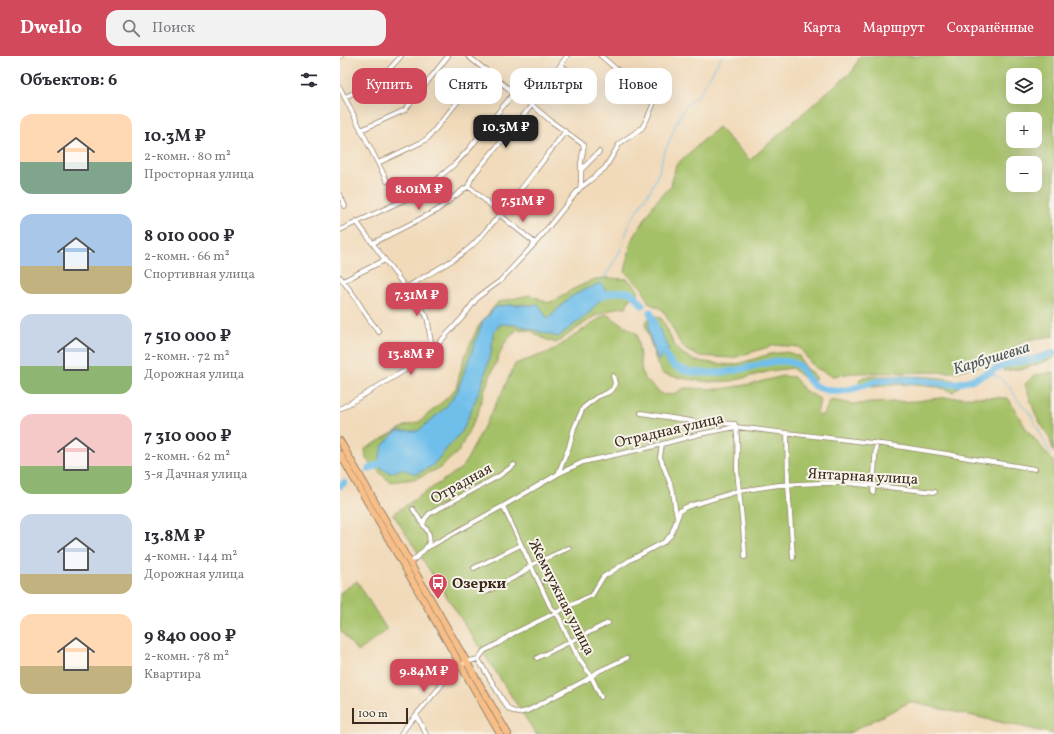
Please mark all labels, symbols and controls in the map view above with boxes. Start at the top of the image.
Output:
search box [106,10,386,46]
text: Dwello [20,15,82,41]
icon: search [120,17,142,39]
text: Поиск [152,18,195,39]
text: Карта [803,19,841,38]
text: Маршрут [863,19,925,38]
text: Сохранённые [947,19,1034,38]
chip: Купить [352,68,427,104]
chip: Снять [435,68,502,104]
chip: Фильтры [510,68,597,104]
chip: Новое [605,68,672,104]
map controls [1006,68,1042,192]
button: layers [1006,68,1042,104]
text: Объектов: 6 [20,69,117,92]
icon: filters [298,69,320,91]
button: + [1006,112,1042,148]
pin: 10.3M ₽ [469,115,543,149]
text: 10.3M ₽ [482,119,530,137]
text: 10.3M ₽ [144,125,206,148]
icon: home [52,130,100,178]
text: 2-комн. · 80 m² [144,148,231,166]
button: − [1006,156,1042,192]
text: Просторная улица [144,166,254,184]
pin: 8.01M ₽ [382,177,456,211]
text: 8.01M ₽ [395,181,443,199]
pin: 7.51M ₽ [486,189,560,223]
text: 7.51M ₽ [501,193,545,211]
text: 8 010 000 ₽ [144,225,235,248]
icon: home [52,230,100,278]
text: 2-комн. · 66 m² [144,248,230,266]
text: Спортивная улица [144,266,255,284]
pin: 7.31M ₽ [380,283,454,317]
text: 7.31M ₽ [395,287,439,305]
text: 7 510 000 ₽ [144,325,231,348]
icon: home [52,330,100,378]
water label: Карбушевка [950,337,1033,381]
pin: 13.8M ₽ [374,342,448,376]
text: 13.8M ₽ [388,346,434,364]
text: 2-комн. · 72 m² [144,348,229,366]
text: Дорожная улица [144,366,244,384]
street label: Отрадная улица [612,409,726,454]
text: 7 310 000 ₽ [144,425,232,448]
icon: home [52,430,100,478]
text: 2-комн. · 62 m² [144,448,230,466]
street label: Отрадная [427,459,497,510]
street label: Янтарная улица [807,464,919,491]
text: 3-я Дачная улица [144,466,247,484]
text: 13.8M ₽ [144,525,205,548]
icon: home [52,530,100,578]
street label: Жемчужная улица [522,536,599,659]
text: 4-комн. · 144 m² [144,548,237,566]
text: Дорожная улица [144,566,244,584]
bus stop icon: Озерки [427,572,449,600]
place label: Озерки [452,574,507,595]
text: 9 840 000 ₽ [144,625,236,648]
icon: home [52,630,100,678]
text: 2-комн. · 78 m² [144,648,229,666]
pin: 9.84M ₽ [387,659,461,693]
text: 9.84M ₽ [399,663,449,681]
text: Квартира [144,666,201,684]
scale bar [352,706,408,725]
text: 100 m [358,707,388,722]

